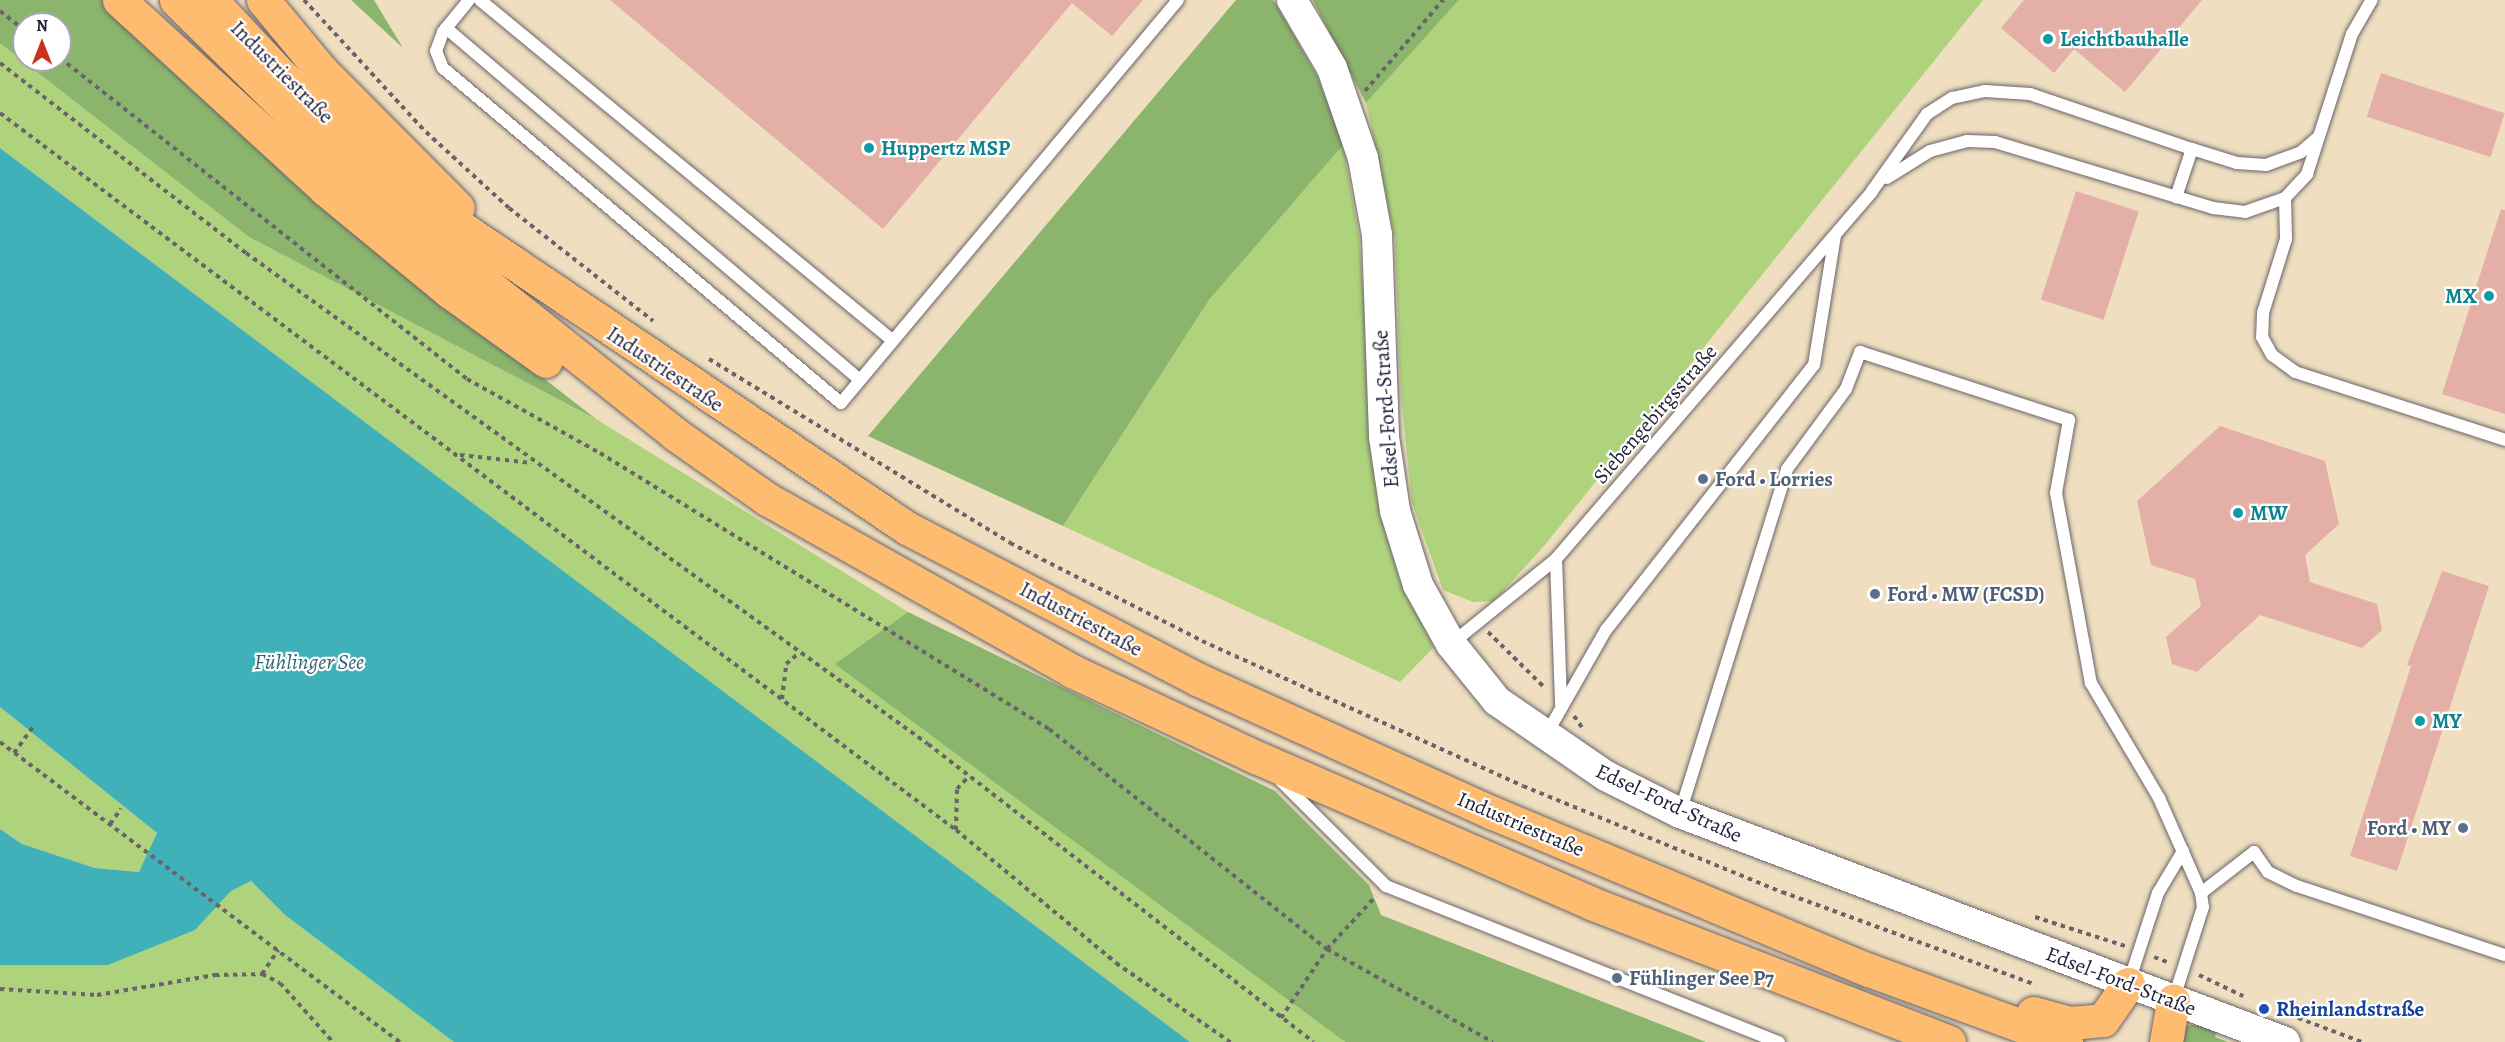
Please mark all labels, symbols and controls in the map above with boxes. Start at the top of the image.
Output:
north arrow [12,12,72,72]
text: N [36,15,48,37]
street label: Industriestraße [225,15,339,129]
place label: Leichtbauhalle [2060,26,2189,52]
marker: Leichtbauhalle [2041,32,2055,46]
place label: Huppertz MSP [881,135,1010,161]
marker: Huppertz MSP [862,141,876,155]
place label: MX [2445,283,2477,309]
marker: MX [2482,289,2496,303]
street label: Industriestraße [602,321,728,417]
street label: Edsel-Ford-Straße [1368,329,1404,489]
street label: Siebengebirgsstraße [1588,339,1722,489]
place label: Ford • Lorries [1715,466,1834,492]
marker: Ford • Lorries [1696,472,1710,486]
place label: MW [2250,500,2288,526]
marker: MW [2231,506,2245,520]
street label: Industriestraße [1015,576,1147,662]
place label: Ford • MW (FCSD) [1887,581,2045,607]
marker: Ford • MW (FCSD) [1868,587,1882,601]
water label: Fühlinger See [254,650,364,676]
place label: MY [2432,708,2462,734]
marker: MY [2413,714,2427,728]
street label: Edsel-Ford-Straße [1592,758,1746,848]
street label: Industriestraße [1454,786,1588,862]
place label: Ford • MY [2366,815,2451,841]
marker: Ford • MY [2456,821,2470,835]
street label: Edsel-Ford-Straße [2043,941,2199,1021]
place label: Fühlinger See P7 [1629,965,1774,991]
marker: Fühlinger See P7 [1610,971,1624,985]
place label: Rheinlandstraße [2276,996,2424,1022]
marker: Rheinlandstraße [2257,1002,2271,1016]

